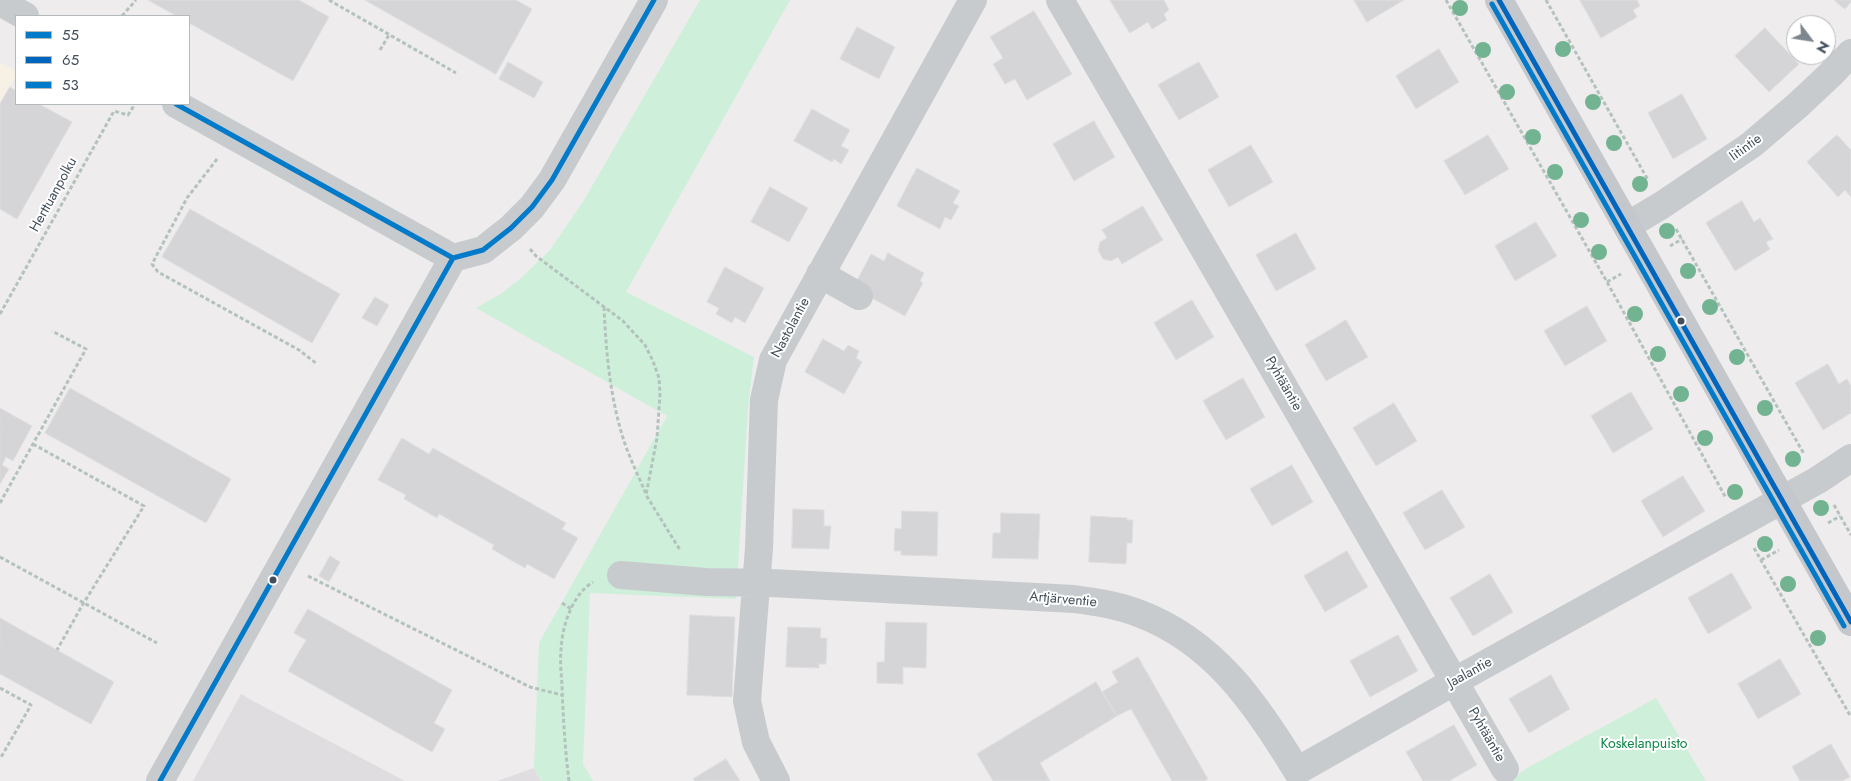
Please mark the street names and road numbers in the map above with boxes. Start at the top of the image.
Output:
street label: Iitintie [1727,131,1765,165]
street label: Herttuanpolku [27,155,81,235]
street label: Nastolantie [768,295,814,361]
street label: Pyhtääntie [1261,354,1305,414]
street label: Artjärventie [1029,589,1097,611]
street label: Jaalantie [1445,654,1495,692]
street label: Pyhtääntie [1464,705,1508,765]

